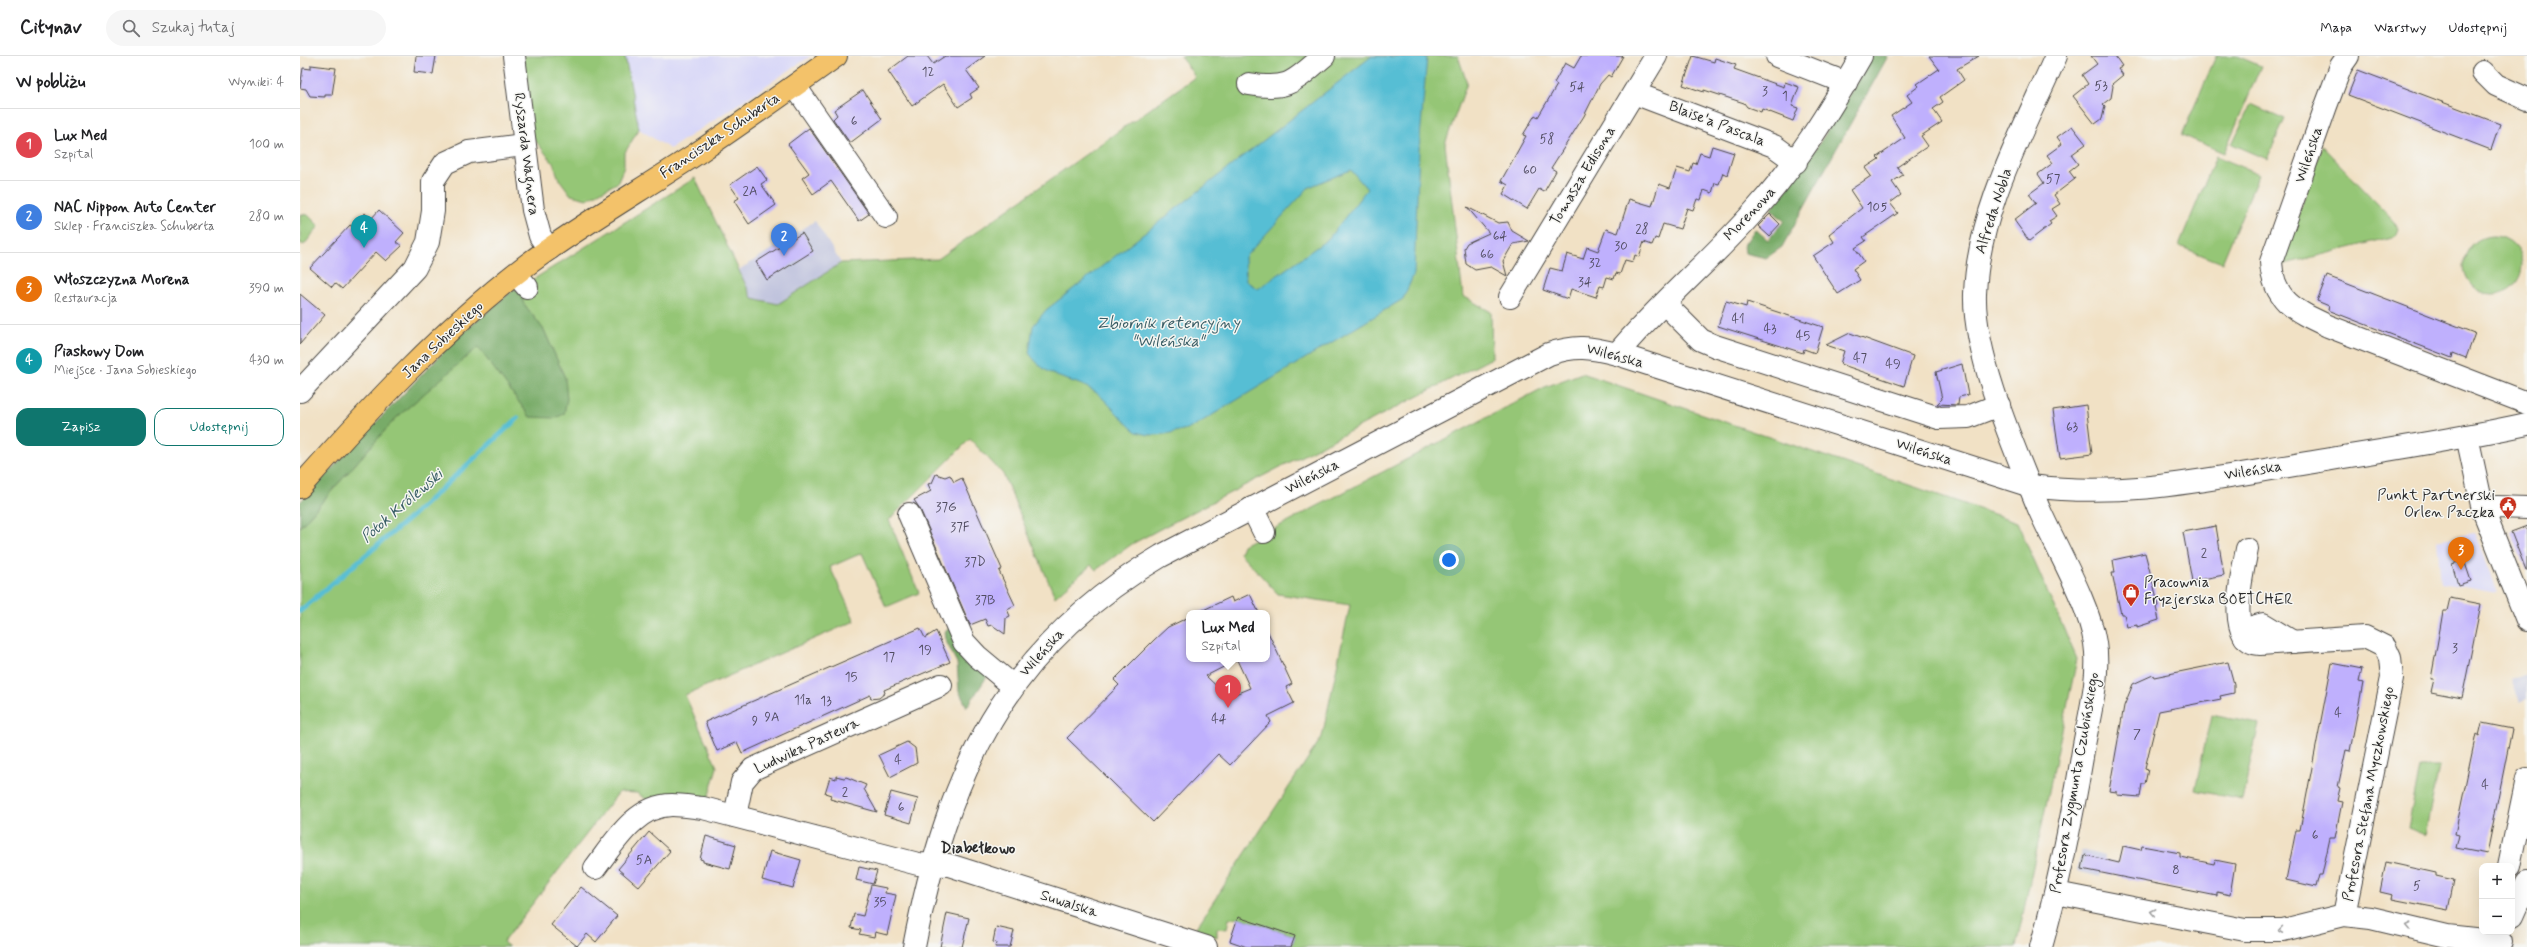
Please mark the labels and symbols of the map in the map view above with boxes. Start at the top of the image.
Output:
house number: 12 [922,64,934,81]
house number: 53 [2094,78,2108,95]
house number: 54 [1569,79,1585,96]
house number: 3 [1762,83,1768,100]
street label: Franciszka Schuberta [656,88,784,184]
house number: 1 [1782,88,1788,105]
street label: Ryszarda Wagnera [508,92,543,217]
street label: Blaise'a Pascala [1666,96,1768,152]
house number: 6 [851,113,858,130]
street label: Tomasza Edisona [1545,122,1621,229]
street label: Wileńska [2290,124,2328,186]
house number: 58 [1540,131,1554,148]
house number: 60 [1523,162,1537,179]
street label: Alfreda Nobla [1971,166,2017,256]
house number: 57 [2046,171,2061,188]
street label: Morenowa [1720,182,1781,246]
house number: 2A [743,183,757,200]
house number: 105 [1867,199,1887,216]
pin: 4 [351,215,377,248]
house number: 28 [1635,221,1649,238]
pin: 2 [771,223,797,256]
house number: 64 [1493,228,1507,245]
house number: 30 [1614,238,1628,255]
house number: 66 [1480,246,1494,263]
house number: 32 [1589,255,1602,272]
house number: 34 [1578,274,1592,291]
street label: Jana Sobieskiego [398,297,488,383]
house number: 41 [1731,311,1745,328]
water label: Zbiornik retencyjny "Wileńska" [1096,313,1241,352]
house number: 43 [1763,321,1777,338]
house number: 45 [1796,328,1810,345]
street label: Wileńska [1584,339,1646,373]
house number: 47 [1853,350,1868,367]
house number: 49 [1885,356,1901,373]
house number: 63 [2066,419,2079,436]
street label: Wileńska [1893,433,1955,471]
street label: Wileńska [1282,455,1343,499]
street label: Wileńska [2223,457,2284,485]
water label: Potok Królewski [356,464,448,548]
place label: Punkt Partnerski Orlen Paczka [2377,486,2495,523]
public building icon: Punkt Partnerski Orlen Paczka [2498,495,2518,520]
house number: 37G [936,499,957,516]
house number: 37F [950,519,970,536]
pin: 3 [2448,537,2474,570]
house number: 2 [2201,545,2208,562]
your location [1439,550,1459,570]
house number: 37D [964,554,986,571]
place label: Pracownia Fryzjerska BOETCHER [2144,573,2293,610]
shop icon: Pracownia Fryzjerska BOETCHER [2121,582,2141,607]
house number: 37B [975,592,995,609]
street label: Wileńska [1015,624,1069,681]
house number: 3 [2452,640,2458,657]
house number: 19 [918,642,932,659]
house number: 17 [883,649,896,666]
house number: 15 [845,669,857,686]
street label: Profesora Zygmunta Czubińskiego [2046,671,2105,895]
pin: 1 [1215,675,1241,708]
street label: Profesora Stefana Myczkowskiego [2338,685,2400,903]
house number: 11a [794,692,812,709]
house number: 13 [820,693,832,710]
house number: 4 [2334,705,2342,722]
house number: 9A [765,709,779,726]
house number: 44 [1211,711,1227,728]
street label: Ludwika Pasteura [751,712,864,779]
house number: 9 [752,713,758,730]
house number: 7 [2133,726,2141,743]
house number: 4 [894,752,902,769]
house number: 4 [2481,777,2489,794]
house number: 2 [842,784,849,801]
house number: 6 [898,799,905,816]
house number: 6 [2312,827,2319,844]
district label: Diabełkowo [941,838,1016,859]
house number: 5A [636,852,652,869]
house number: 8 [2172,862,2180,879]
house number: 5 [2413,878,2421,895]
street label: Suwalska [1038,885,1101,923]
house number: 35 [874,894,886,911]
one-way arrow [2150,909,2156,917]
one-way arrow [2405,923,2411,931]
one-way arrow [2278,925,2284,934]

